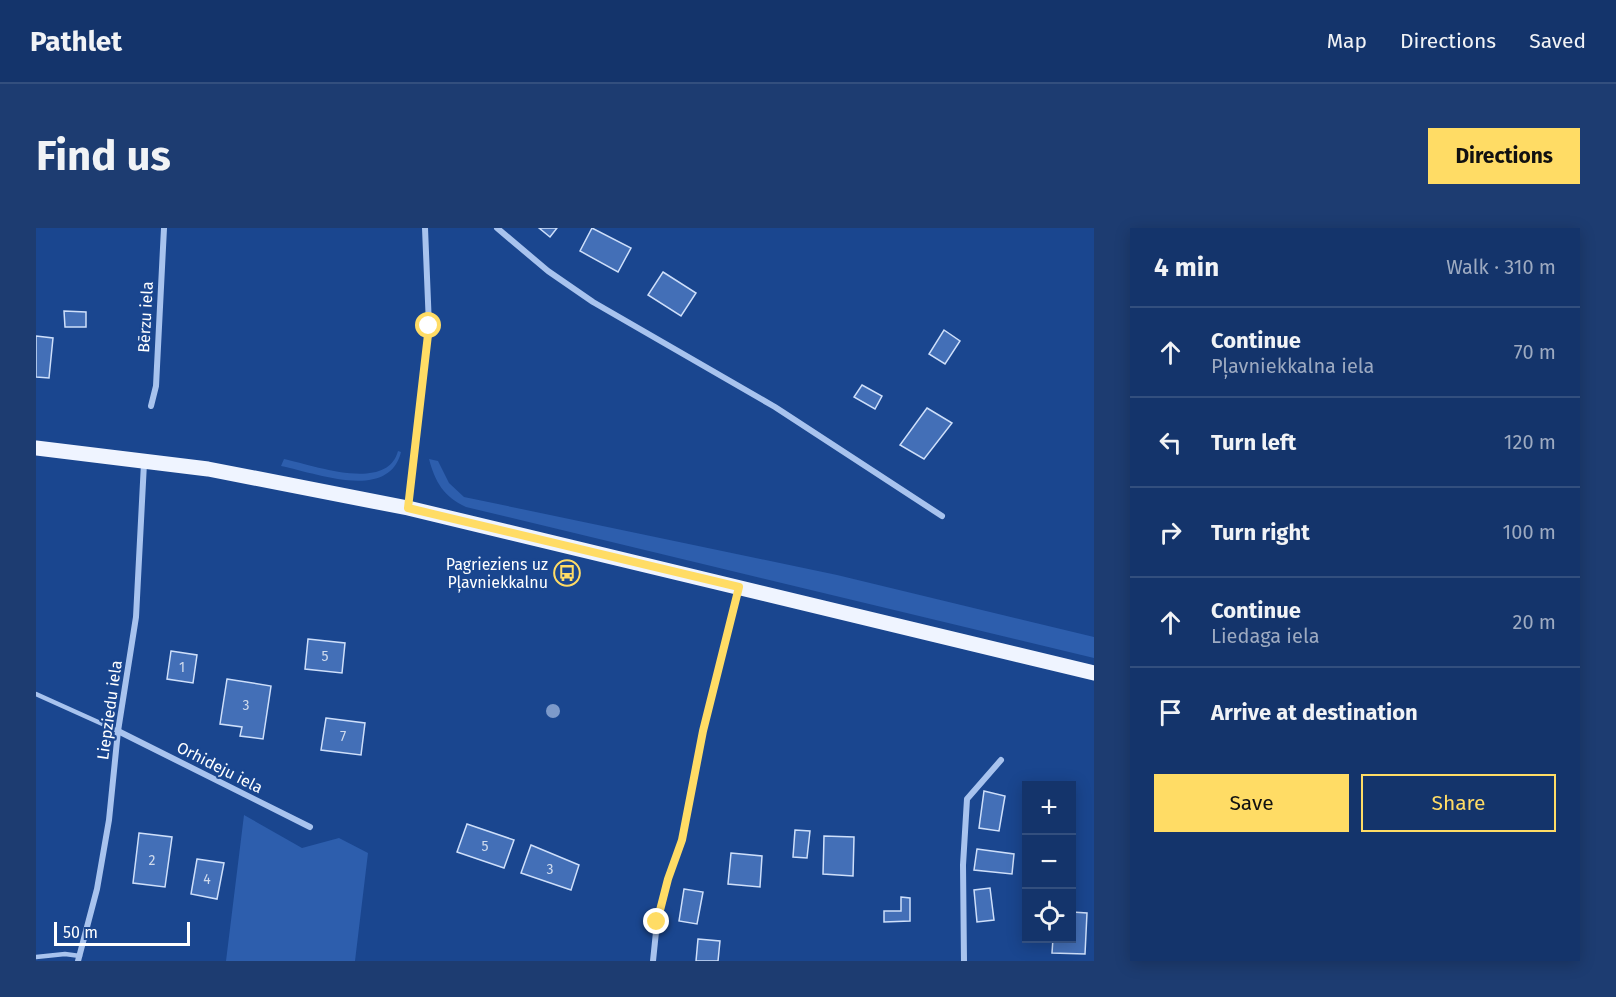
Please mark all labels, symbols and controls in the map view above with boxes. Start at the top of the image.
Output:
text: Pathlet [30,25,122,58]
text: Map [1327,28,1367,54]
text: Directions [1400,28,1496,54]
text: Saved [1529,28,1586,54]
button: Directions [1428,128,1580,184]
text: Find us [36,131,171,181]
text: 4 min [1154,252,1219,283]
text: Walk · 310 m [1446,255,1556,279]
street label: Bērzu iela [134,281,157,353]
route start [415,312,441,338]
text: Continue [1211,327,1301,354]
icon: ahead [1154,336,1187,369]
text: 70 m [1514,340,1556,364]
text: Pļavniekkalna iela [1211,354,1374,378]
icon: left [1154,426,1187,459]
text: Turn left [1211,429,1296,456]
text: 120 m [1504,430,1556,454]
icon: right [1154,516,1187,549]
text: Turn right [1211,519,1310,546]
text: 100 m [1503,520,1556,544]
place label: Pagrieziens uz Pļavniekkalnu [446,555,548,593]
bus stop icon: Pagrieziens uz Pļavniekkalnu [552,558,582,588]
text: Continue [1211,597,1301,624]
icon: ahead [1154,606,1187,639]
text: 20 m [1513,610,1556,634]
text: Liedaga iela [1211,624,1320,648]
house number: 5 [321,648,329,665]
street label: Liepziedu iela [93,659,126,761]
house number: 1 [179,659,185,676]
icon: arrive [1154,696,1187,729]
house number: 3 [243,697,250,714]
text: Arrive at destination [1211,699,1418,726]
house number: 7 [340,728,346,745]
street label: Orhideju iela [174,738,266,797]
button: Save [1154,774,1349,832]
button: Share [1361,774,1556,832]
map controls [1022,781,1076,943]
button: + [1022,781,1076,835]
button: − [1022,835,1076,889]
house number: 5 [481,838,489,855]
house number: 2 [149,852,156,869]
house number: 3 [547,861,554,878]
house number: 4 [203,871,211,888]
button: locate [1022,889,1076,943]
route end [643,908,669,934]
scale bar [54,919,190,946]
text: 50 m [63,923,98,942]

